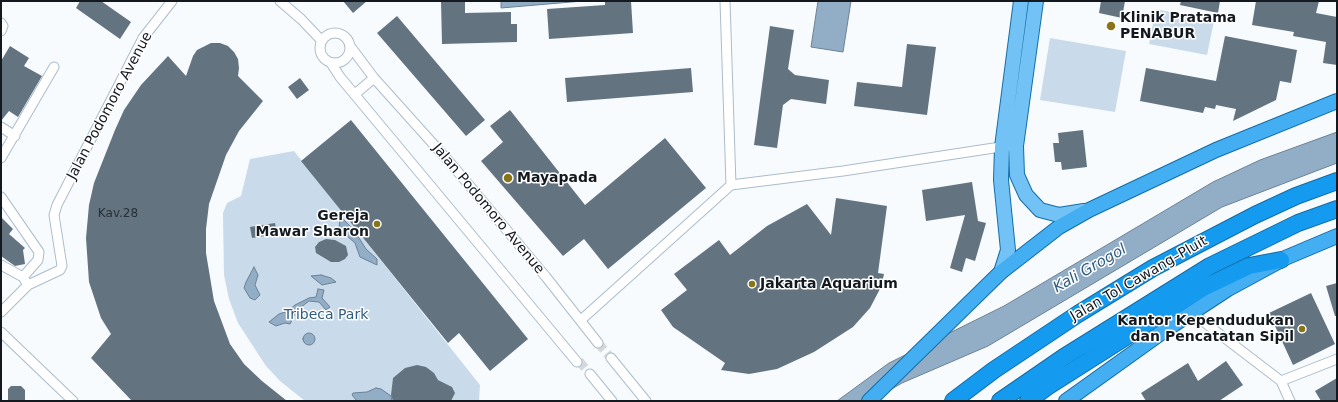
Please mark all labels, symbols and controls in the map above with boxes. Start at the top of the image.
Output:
place label: Klinik Pratama PENABUR [1120,10,1236,42]
marker: Klinik Pratama PENABUR [1105,20,1117,32]
street label: Jalan Podomoro Avenue [64,29,156,183]
street label: Jalan Podomoro Avenue [428,140,548,278]
place label: Mayapada [517,170,597,186]
marker: Mayapada [502,172,514,184]
house number: Kav.28 [98,207,138,221]
place label: Gereja Mawar Sharon [255,208,369,240]
marker: Gereja Mawar Sharon [372,219,382,229]
street label: Jalan Tol Cawang–Pluit [1068,233,1210,325]
water label: Kali Grogol [1050,241,1130,297]
place label: Jakarta Aquarium [760,276,898,292]
marker: Jakarta Aquarium [747,279,757,289]
park label: Tribeca Park [284,307,368,323]
place label: Kantor Kependudukan dan Pencatatan Sipil [1117,313,1294,346]
marker: Kantor Kependudukan dan Pencatatan Sipil [1297,324,1307,334]

